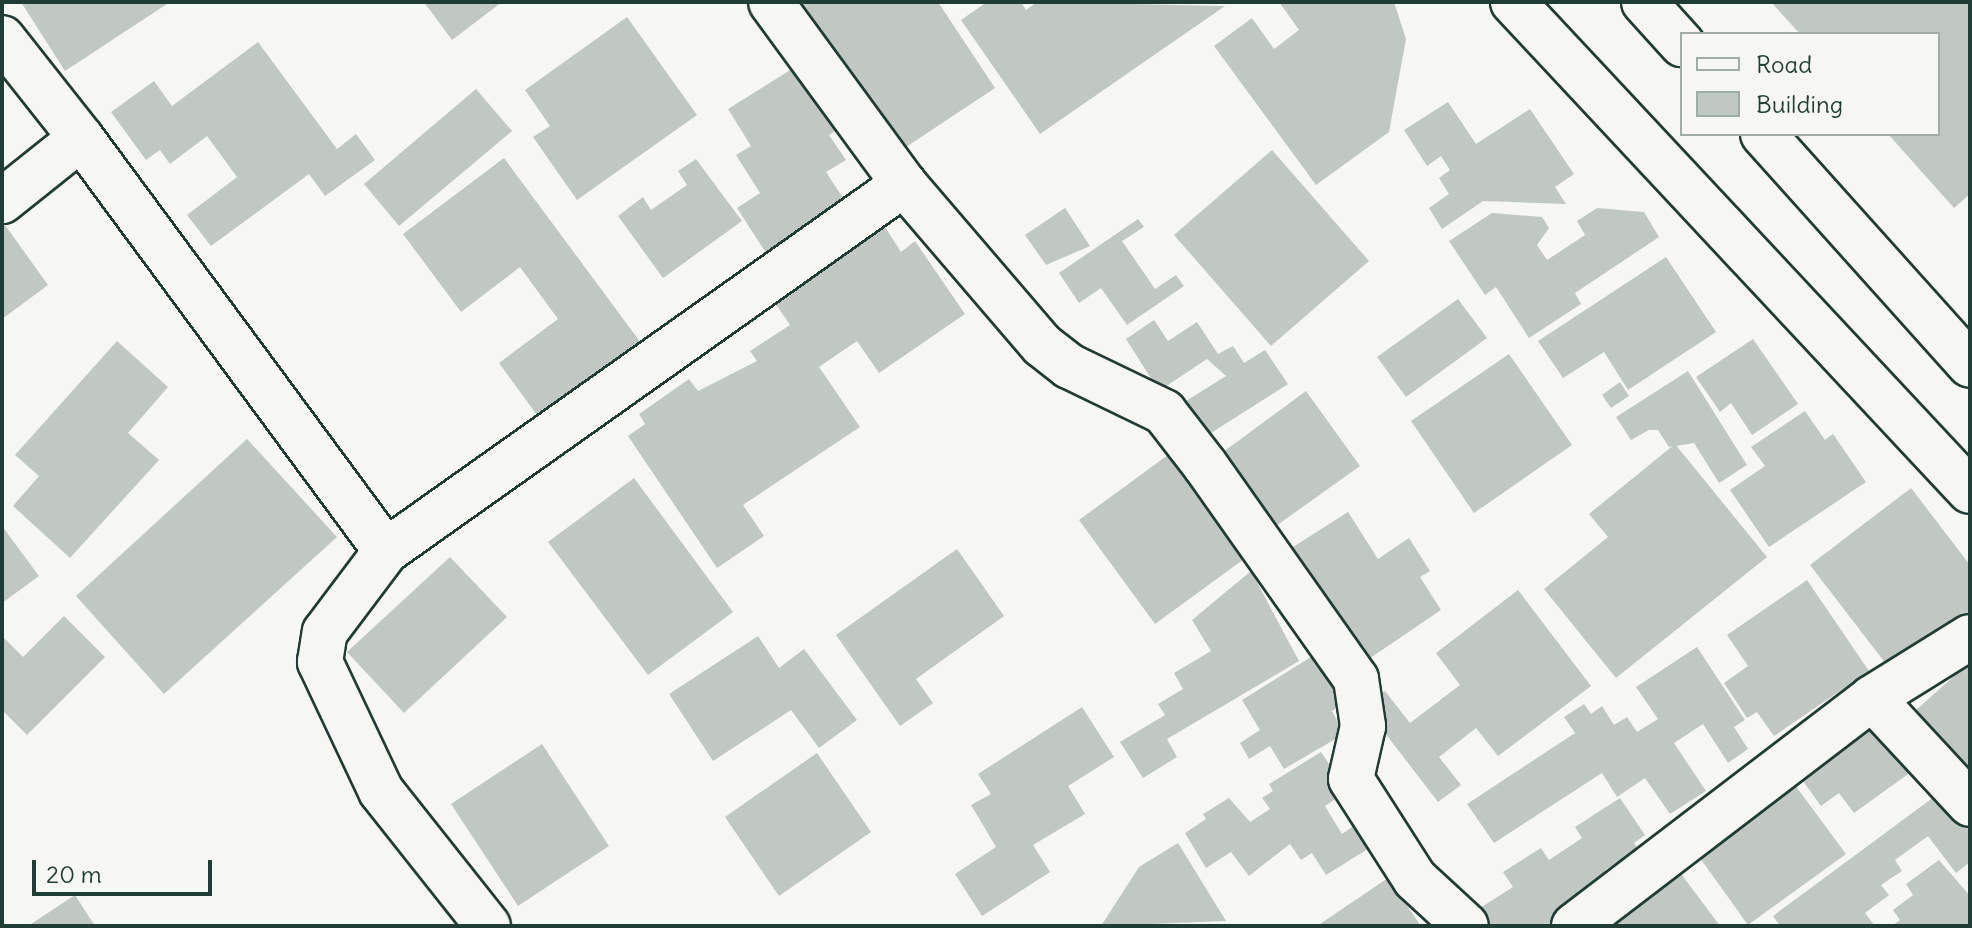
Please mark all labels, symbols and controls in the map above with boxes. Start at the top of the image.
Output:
legend [1680,32,1940,136]
text: Road [1756,49,1812,79]
text: Building [1756,89,1843,119]
scale bar [36,844,216,894]
text: 20 m [46,859,102,889]

